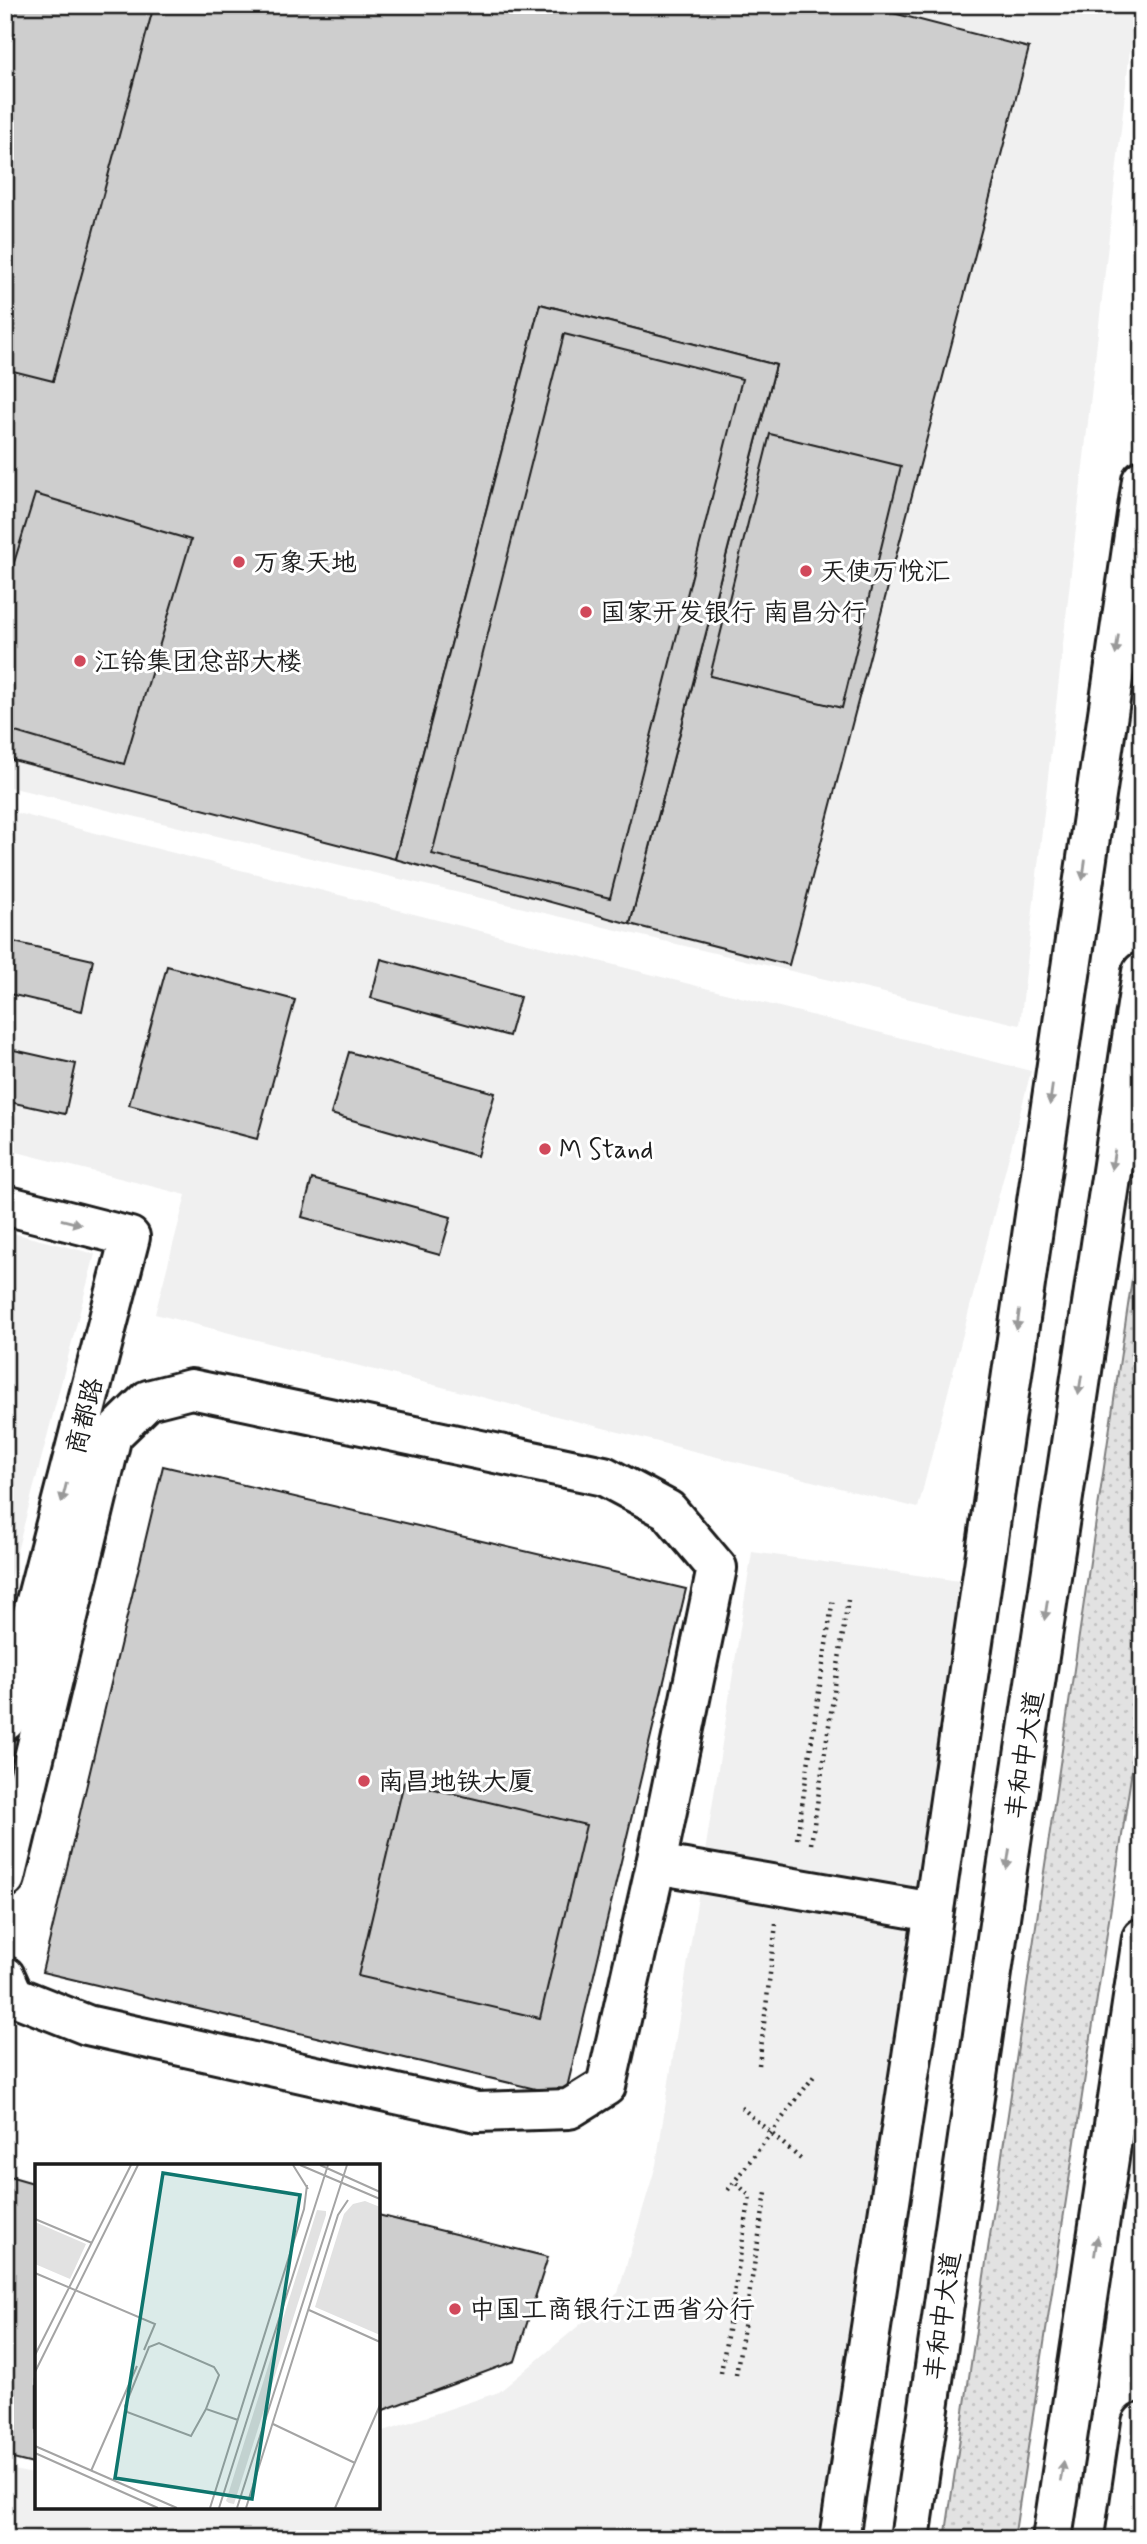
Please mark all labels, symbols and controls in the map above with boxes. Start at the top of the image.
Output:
place label: 万象天地 [253,547,357,581]
marker: 万象天地 [231,554,247,570]
place label: 天使万悦汇 [820,556,950,590]
marker: 天使万悦汇 [798,563,814,579]
place label: 国家开发银行 南昌分行 [600,597,867,631]
marker: 国家开发银行 南昌分行 [578,604,594,620]
one-way arrow [1112,634,1123,656]
place label: 江铃集团总部大楼 [94,646,302,680]
marker: 江铃集团总部大楼 [72,653,88,669]
one-way arrow [1078,859,1089,881]
one-way arrow [1045,1084,1056,1106]
place label: M Stand [559,1134,653,1168]
marker: M Stand [537,1141,553,1157]
one-way arrow [1108,1149,1119,1171]
one-way arrow [61,1217,83,1228]
one-way arrow [1012,1309,1023,1331]
one-way arrow [1074,1374,1085,1396]
street label: 商都路 [60,1375,112,1458]
one-way arrow [58,1482,69,1504]
one-way arrow [1040,1599,1051,1621]
street label: 丰和中大道 [999,1688,1053,1822]
place label: 南昌地铁大厦 [378,1766,534,1800]
marker: 南昌地铁大厦 [356,1773,372,1789]
one-way arrow [1003,1848,1014,1870]
inset map [35,2164,380,2509]
one-way arrow [1090,2235,1101,2257]
street label: 丰和中大道 [918,2250,970,2383]
place label: 中国工商银行江西省分行 [469,2294,755,2328]
marker: 中国工商银行江西省分行 [447,2301,463,2317]
one-way arrow [1057,2460,1068,2482]

